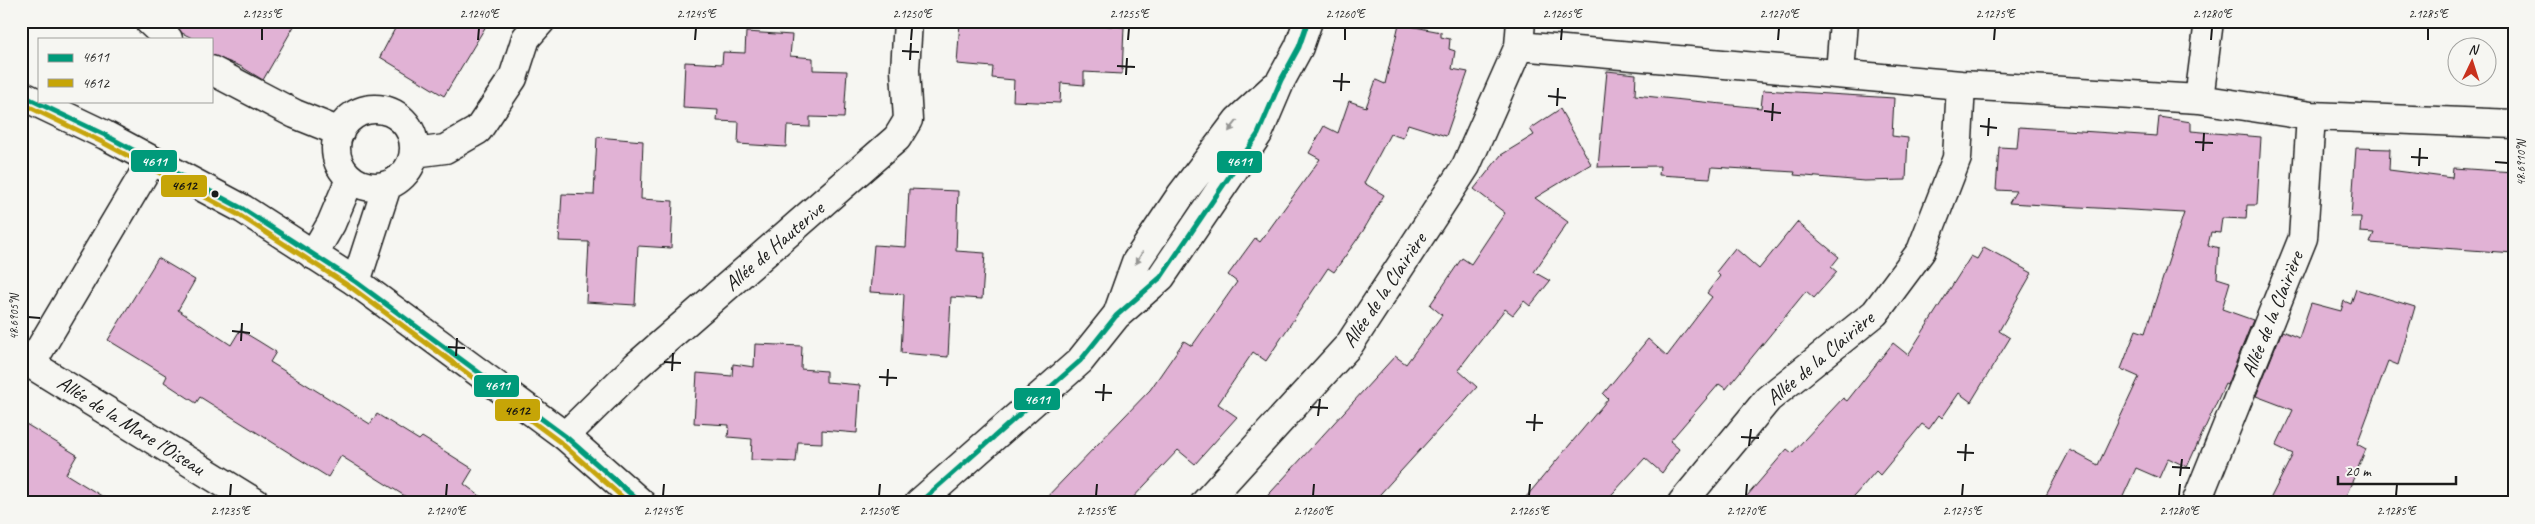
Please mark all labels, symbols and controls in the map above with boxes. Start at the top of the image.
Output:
text: 2.1235°E [242,6,283,22]
text: 2.1240°E [459,6,500,22]
text: 2.1245°E [676,6,717,22]
text: 2.1250°E [892,6,933,22]
text: 2.1255°E [1109,6,1150,22]
text: 2.1260°E [1325,6,1366,22]
text: 2.1265°E [1542,6,1583,22]
text: 2.1270°E [1759,6,1800,22]
text: 2.1275°E [1975,6,2016,22]
text: 2.1280°E [2192,6,2233,22]
text: 2.1285°E [2408,6,2449,22]
legend [38,38,212,102]
north arrow [2448,38,2498,88]
text: N [2468,41,2480,58]
text: 4611 [82,48,110,67]
text: 4612 [82,74,110,93]
one-way arrow [1228,119,1239,132]
text: 48.6910°N [2513,139,2529,186]
line badge: 4611 [130,149,178,173]
line badge: 4611 [1216,150,1263,174]
text: 4611 [141,153,168,170]
text: 4611 [1226,153,1253,170]
line badge: 4612 [160,174,208,198]
text: 4612 [171,177,198,194]
unlabelled marker [210,189,220,199]
street label: Allée de Hauterive [719,194,831,296]
street label: Allée de la Clairière [1336,226,1433,352]
street label: Allée de la Clairière [2235,245,2310,381]
one-way arrow [1135,251,1143,266]
text: 48.6905°N [6,293,22,340]
street label: Allée de la Clairière [1761,304,1881,411]
street label: Allée de la Mare l'Oiseau [53,369,210,481]
line badge: 4611 [473,374,520,398]
text: 4611 [484,377,511,394]
line badge: 4611 [1013,387,1061,411]
text: 4611 [1024,391,1051,408]
line badge: 4612 [494,398,541,422]
text: 4612 [504,402,531,419]
scale bar [2338,454,2455,486]
text: 20 m [2345,462,2372,481]
text: 2.1235°E [210,503,251,519]
text: 2.1240°E [426,503,467,519]
text: 2.1245°E [643,503,684,519]
text: 2.1250°E [859,503,900,519]
text: 2.1255°E [1076,503,1117,519]
text: 2.1260°E [1293,503,1334,519]
text: 2.1265°E [1509,503,1550,519]
text: 2.1270°E [1726,503,1767,519]
text: 2.1275°E [1942,503,1983,519]
text: 2.1280°E [2159,503,2200,519]
text: 2.1285°E [2376,503,2417,519]

